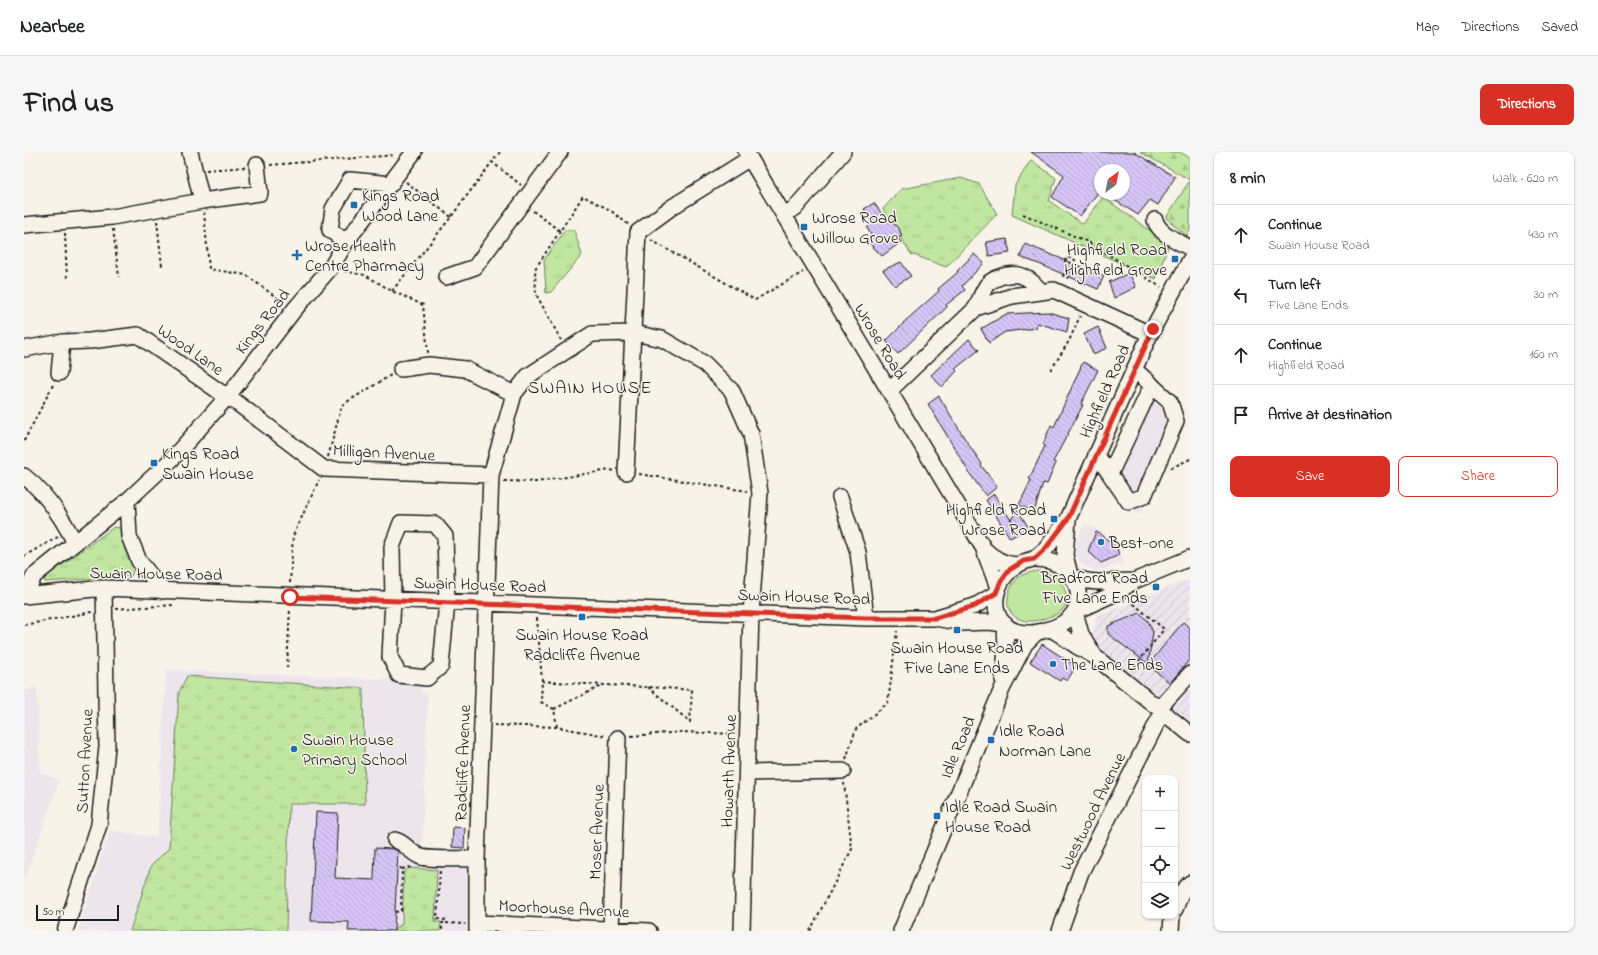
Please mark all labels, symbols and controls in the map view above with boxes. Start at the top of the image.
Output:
text: Nearbee [20,14,85,41]
text: Map [1416,17,1439,38]
text: Directions [1461,17,1519,38]
text: Saved [1541,17,1578,38]
text: Find us [24,84,114,125]
button: Directions [1480,84,1574,125]
north arrow [1094,164,1130,200]
text: 8 min [1230,166,1265,191]
text: Walk · 620 m [1493,169,1558,188]
place label: Kings Road Wood Lane [362,184,440,229]
marker: Kings Road Wood Lane [349,200,359,210]
place label: Wrose Road Willow Grove [812,206,899,251]
text: Continue [1268,214,1322,236]
marker: Wrose Road Willow Grove [799,222,809,232]
icon: ahead [1230,224,1252,246]
text: 430 m [1528,225,1558,244]
place label: Wrose Health Centre Pharmacy [305,234,424,280]
text: Swain House Road [1268,236,1370,255]
place label: Highfield Road Highfield Grove [1064,238,1167,285]
marker: Wrose Health Centre Pharmacy [292,250,302,260]
marker: Highfield Road Highfield Grove [1170,254,1180,264]
text: Turn left [1268,274,1321,296]
street label: Kings Road [230,283,299,361]
icon: left [1230,284,1252,306]
text: 30 m [1534,285,1558,304]
text: Five Lane Ends [1268,296,1349,315]
street label: Wrose Road [847,299,912,385]
street label: Wood Lane [152,318,229,383]
route end [1144,320,1162,338]
text: Continue [1268,334,1322,356]
street label: Highfield Road [1074,340,1139,443]
icon: ahead [1230,344,1252,366]
text: 160 m [1529,345,1558,364]
text: Highfield Road [1268,356,1345,375]
district label: SWAIN HOUSE [528,376,652,402]
icon: arrive [1230,404,1252,426]
text: Arrive at destination [1268,404,1392,426]
street label: Milligan Avenue [332,438,436,471]
place label: Kings Road Swain House [162,442,254,487]
button: Save [1230,456,1390,497]
button: Share [1398,456,1558,497]
marker: Kings Road Swain House [149,458,159,468]
place label: Highfield Road Wrose Road [946,498,1046,543]
marker: Highfield Road Wrose Road [1049,514,1059,524]
place label: Best-one [1108,531,1174,556]
marker: Best-one [1096,537,1106,547]
street label: Swain House Road [89,561,223,588]
place label: Bradford Road Five Lane Ends [1040,566,1148,611]
street label: Swain House Road [413,571,547,600]
marker: Bradford Road Five Lane Ends [1151,582,1161,592]
street label: Swain House Road [737,583,871,612]
route start [281,588,299,606]
marker: Swain House Road Radcliffe Avenue [577,612,587,622]
place label: Swain House Road Radcliffe Avenue [516,623,649,668]
marker: Swain House Road Five Lane Ends [952,625,962,635]
place label: Swain House Road Five Lane Ends [891,636,1024,681]
place label: The Lane Ends [1061,653,1163,678]
marker: The Lane Ends [1048,659,1058,669]
street label: Radcliffe Avenue [449,704,478,822]
street label: Sutton Avenue [70,708,101,814]
street label: Idle Road [934,712,983,783]
street label: Howarth Avenue [715,714,744,828]
place label: Idle Road Norman Lane [999,719,1091,764]
place label: Swain House Primary School [302,728,407,774]
marker: Idle Road Norman Lane [986,735,996,745]
marker: Swain House Primary School [289,744,299,754]
street label: Westwood Avenue [1054,748,1133,875]
map controls [1142,775,1178,919]
button: + [1142,775,1178,811]
street label: Moser Avenue [583,783,612,880]
place label: Idle Road Swain House Road [945,795,1057,840]
marker: Idle Road Swain House Road [932,811,942,821]
button: − [1142,811,1178,847]
button: locate [1142,847,1178,883]
button: layers [1142,883,1178,919]
street label: Moorhouse Avenue [498,894,630,925]
scale bar [36,903,119,922]
text: 50 m [42,904,64,920]

